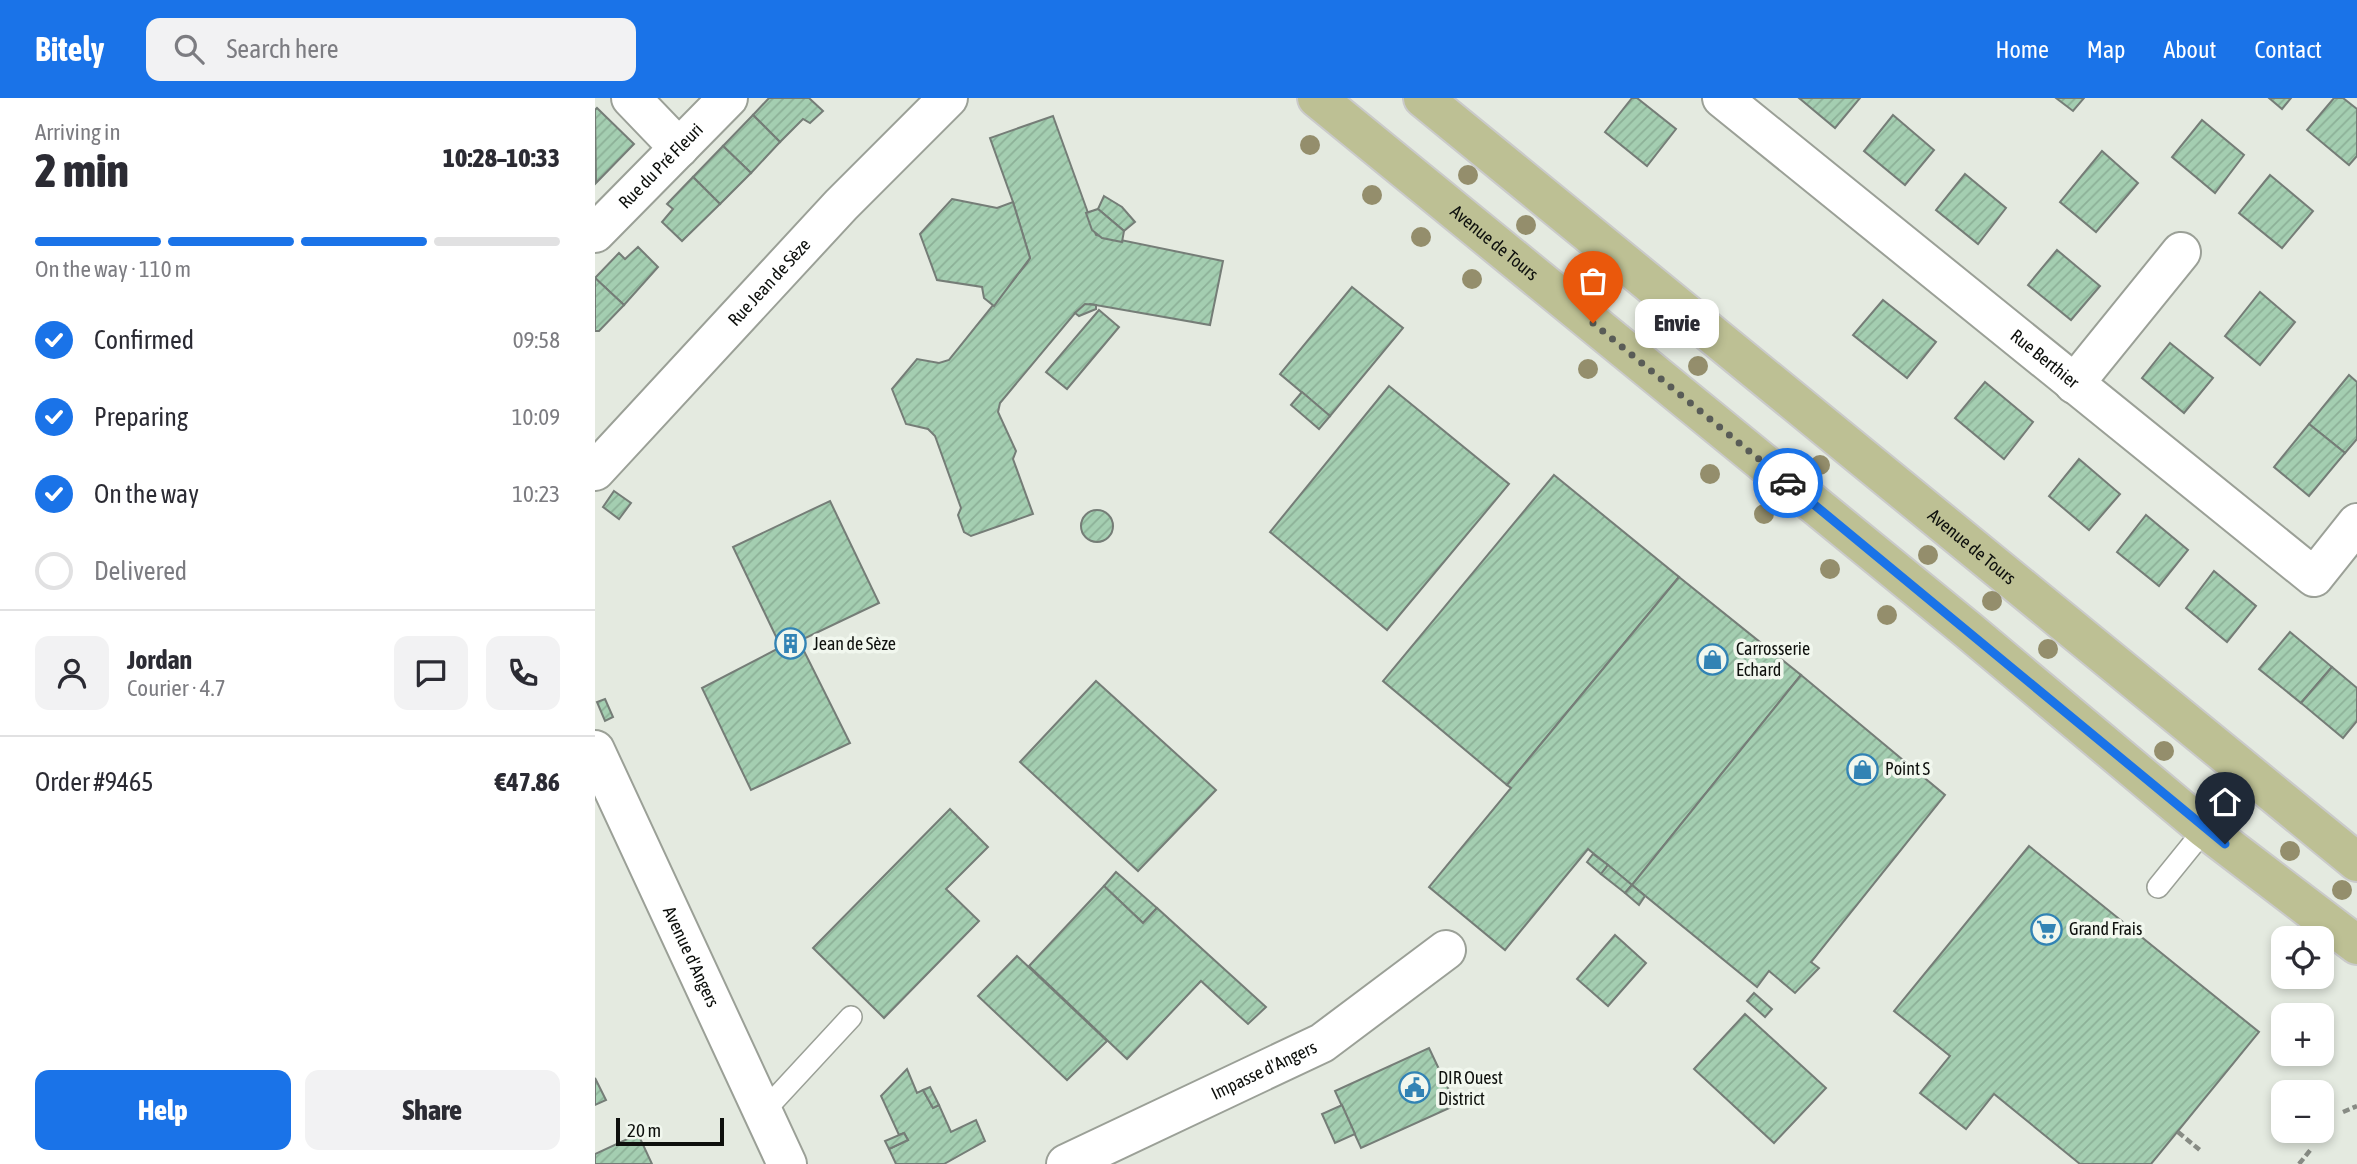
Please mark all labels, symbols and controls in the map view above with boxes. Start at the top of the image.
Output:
search box [146,18,636,81]
text: Bitely [35,30,104,68]
icon: search [170,30,208,68]
text: Search here [226,34,339,64]
text: Home [1995,36,2049,63]
text: Map [2087,36,2125,63]
text: About [2163,36,2216,63]
text: Contact [2254,36,2322,63]
text: Arriving in [35,119,121,145]
street label: Rue du Pré Fleuri [614,119,707,213]
text: 10:28–10:33 [443,143,560,173]
text: 2 min [35,144,129,197]
street label: Avenue de Tours [1446,200,1543,285]
street label: Rue Jean de Sèze [724,234,815,330]
pin [1563,251,1623,323]
text: On the way · 110 m [35,256,191,282]
icon: bag [1574,262,1612,300]
callout: Envie [1635,299,1719,348]
text: Envie [1654,310,1700,336]
icon: check [35,321,73,359]
text: Confirmed [94,325,194,355]
street label: Rue Berthier [2007,325,2084,393]
text: 09:58 [513,327,560,353]
icon: check [35,398,73,436]
text: Preparing [94,402,188,432]
text: 10:09 [512,404,560,430]
courier [1753,448,1823,518]
icon: car [1769,464,1807,502]
icon: check [35,475,73,513]
text: On the way [94,479,199,509]
text: 10:23 [512,481,560,507]
street label: Avenue de Tours [1924,504,2020,589]
text: Delivered [94,556,187,586]
building icon: Jean de Sèze [773,627,807,661]
place label: Jean de Sèze [813,633,896,654]
button: person [35,636,109,710]
button: chat [394,636,468,710]
button: phone [486,636,560,710]
place label: Carrosserie Echard [1736,638,1810,680]
shop icon: Carrosserie Echard [1696,642,1730,676]
text: Jordan [127,645,192,675]
text: Courier · 4.7 [127,675,226,701]
shop icon: Point S [1845,752,1879,786]
place label: Point S [1885,758,1931,779]
text: Order #9465 [35,767,154,797]
text: €47.86 [495,767,560,797]
pin [2195,772,2255,844]
icon: home [2206,783,2244,821]
street label: Avenue d'Angers [659,903,724,1010]
supermarket icon: Grand Frais [2029,912,2063,946]
place label: Grand Frais [2069,918,2142,939]
map controls [2271,926,2334,1143]
button: locate [2271,926,2334,989]
button: + [2271,1003,2334,1066]
street label: Impasse d'Angers [1208,1036,1320,1104]
place label: DIR Ouest District [1438,1067,1503,1109]
button: Help [35,1070,291,1150]
button: Share [305,1070,560,1150]
public building icon: DIR Ouest District [1398,1071,1432,1105]
button: − [2271,1080,2334,1143]
scale bar [616,1115,725,1147]
text: 20 m [627,1119,661,1141]

